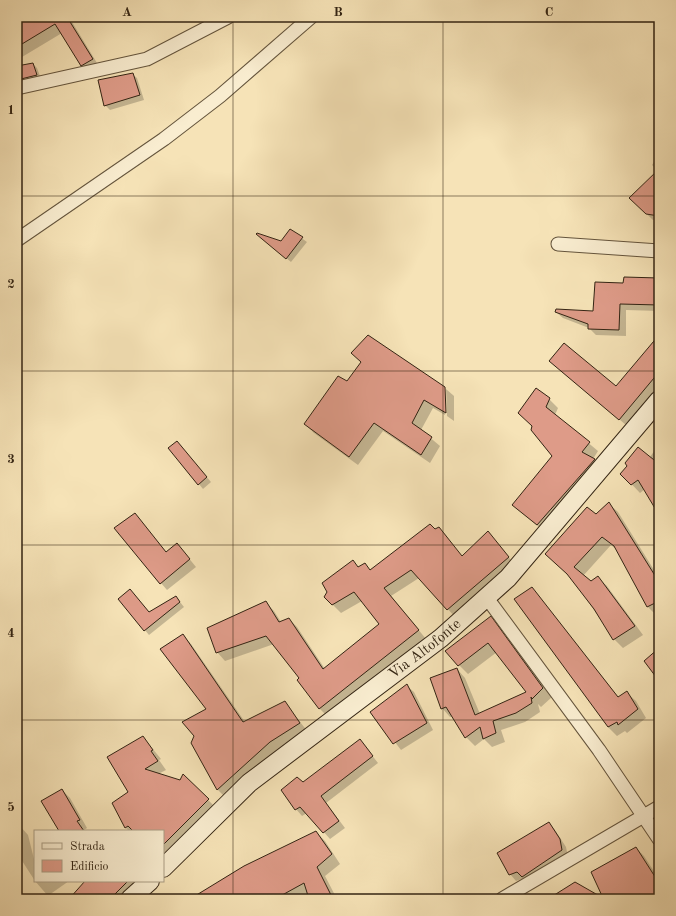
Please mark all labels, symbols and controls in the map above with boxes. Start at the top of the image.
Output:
text: A [122,6,132,19]
text: B [333,6,343,19]
text: C [545,6,553,19]
text: 1 [7,104,15,117]
text: 2 [7,278,15,291]
text: 3 [7,453,15,466]
street label: Via Altofonte [386,616,464,682]
text: 4 [7,627,15,640]
text: 5 [7,801,15,814]
legend [34,830,164,882]
text: Strada [70,841,105,853]
text: Edificio [70,861,109,873]

